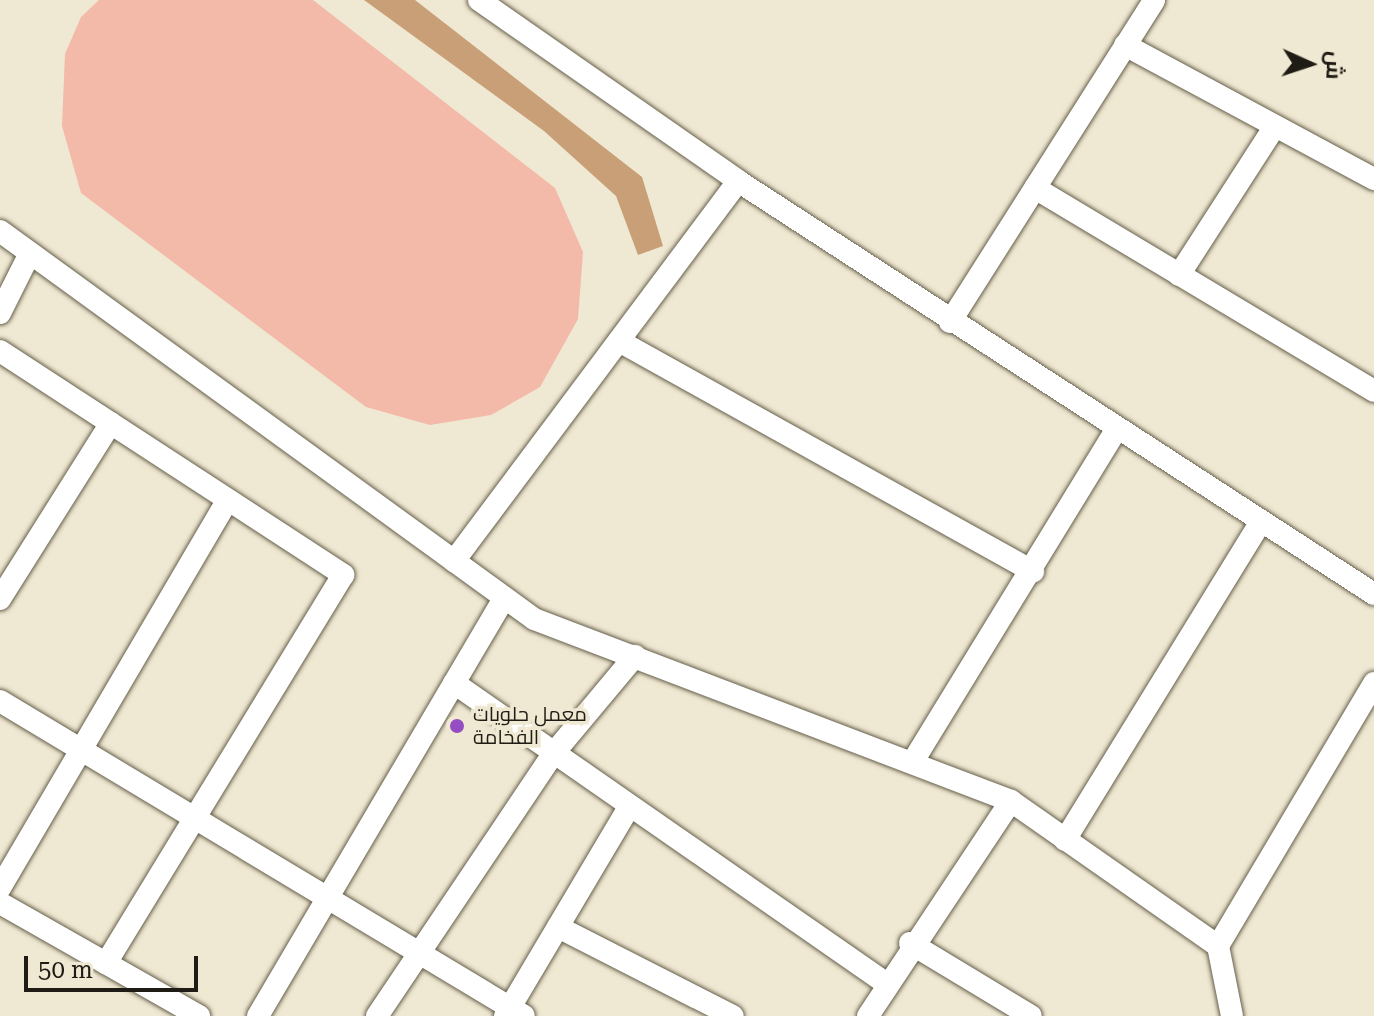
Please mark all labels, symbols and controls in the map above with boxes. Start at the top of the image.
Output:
north arrow [1270,24,1350,104]
text: ش [1321,51,1348,80]
place label: معمل حلويات الفخامة [473,702,587,749]
marker: معمل حلويات الفخامة [448,717,466,735]
scale bar [28,940,202,990]
text: 50 m [38,956,93,984]

